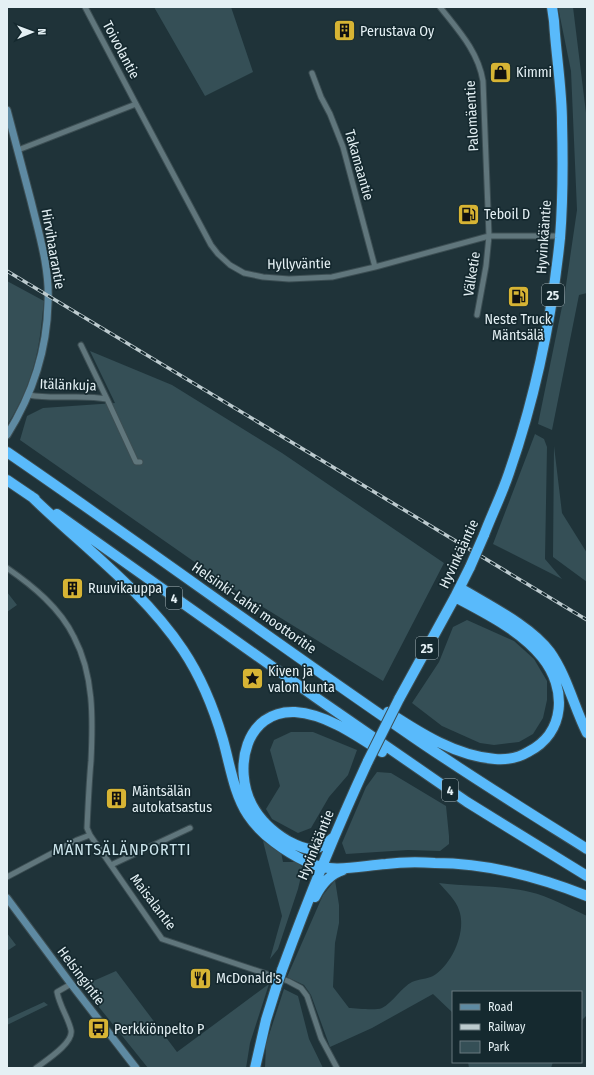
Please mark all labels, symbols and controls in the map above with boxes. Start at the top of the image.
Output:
north arrow [12,12,52,52]
street label: Toivolantie [99,18,143,82]
building icon: Perustava Oy [332,18,358,44]
place label: Perustava Oy [360,23,435,40]
text: N [35,28,48,35]
shop icon: Kimmi [487,59,513,85]
place label: Kimmi [516,64,552,81]
street label: Palomäentie [462,80,482,152]
street label: Takamaantie [341,128,377,202]
street label: Hyvinkääntie [533,199,555,275]
fuel station icon: Teboil D [455,201,481,227]
place label: Teboil D [484,206,530,223]
street label: Hirvihaarantie [38,207,68,291]
street label: Välketie [460,250,484,298]
street label: Hyllyväntie [267,255,331,273]
fuel station icon: Neste Truck Mäntsälä [505,284,531,310]
road number: 25 [542,284,564,306]
place label: Neste Truck Mäntsälä [485,311,552,344]
street label: Itälänkuja [39,376,97,394]
street label: Hyvinkääntie [436,517,482,591]
street label: Helsinki-Lahti moottoritie [188,559,320,658]
building icon: Ruuvikauppa [59,575,85,601]
place label: Ruuvikauppa [88,580,162,597]
road number: 4 [166,587,182,609]
road number: 25 [416,637,438,659]
place label: Kiven ja valon kunta [268,663,335,696]
place icon: Kiven ja valon kunta [239,666,265,692]
road number: 4 [442,779,458,801]
place label: Mäntsälän autokatsastus [132,783,212,816]
building icon: Mäntsälän autokatsastus [104,786,130,812]
street label: Hyvinkääntie [294,807,338,883]
district label: MÄNTSÄLÄNPORTTI [53,840,191,859]
street label: Maisalantie [126,871,180,933]
street label: Helsingintie [54,944,108,1009]
restaurant icon: McDonald's [188,965,214,991]
place label: McDonald's [216,970,281,987]
legend [452,991,582,1063]
text: Road [488,1000,513,1014]
bus stop icon: Perkkiönpelto P [85,1016,111,1042]
text: Railway [488,1020,526,1034]
place label: Perkkiönpelto P [114,1021,204,1038]
text: Park [488,1040,510,1054]

